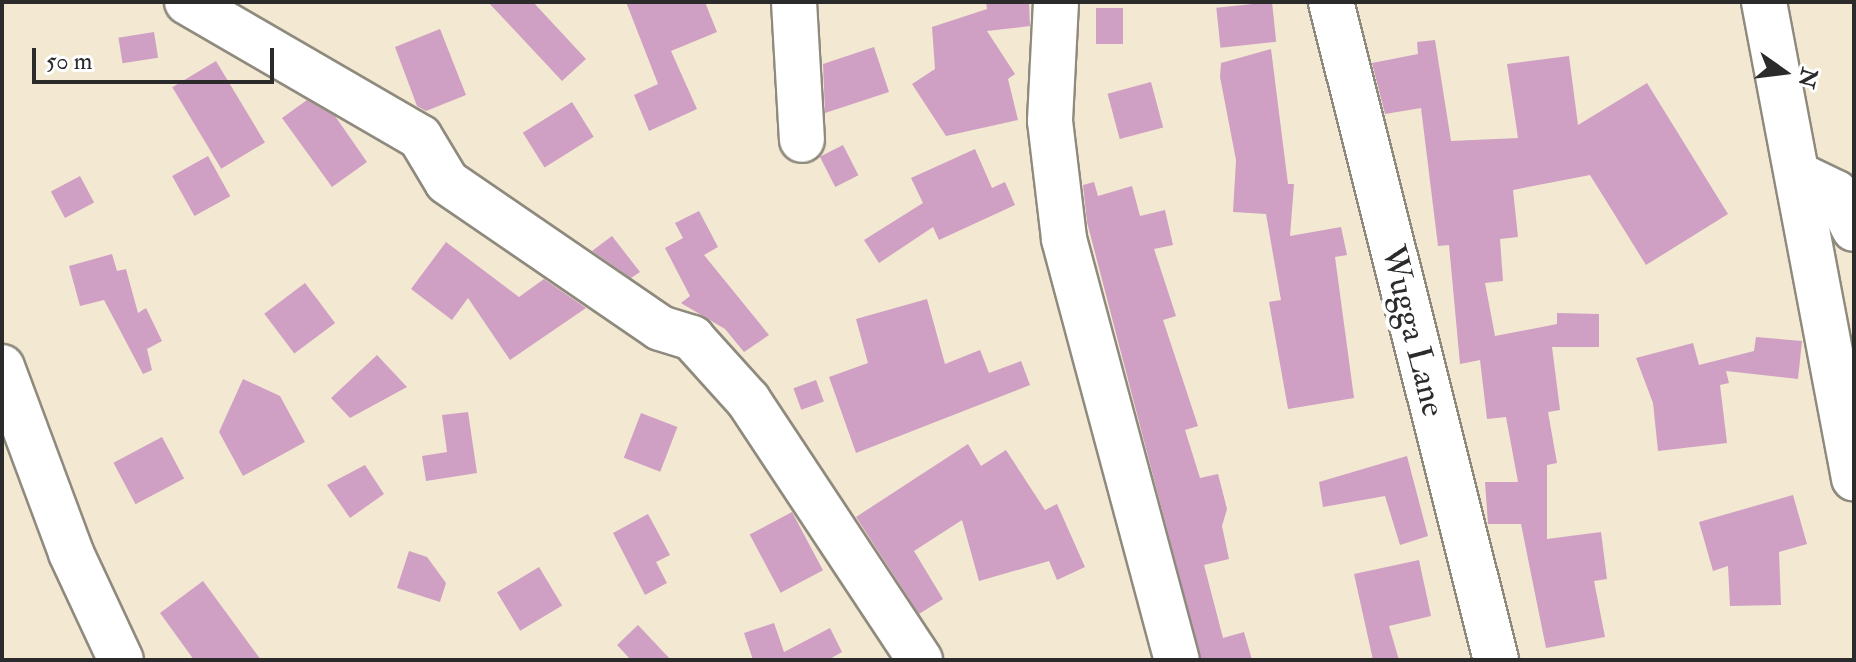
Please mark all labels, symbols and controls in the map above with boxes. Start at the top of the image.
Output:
scale bar [36,32,278,82]
north arrow [1744,32,1824,112]
text: 50 m [46,46,92,77]
text: N [1791,65,1823,91]
street label: Wugga Lane [1372,241,1454,421]

